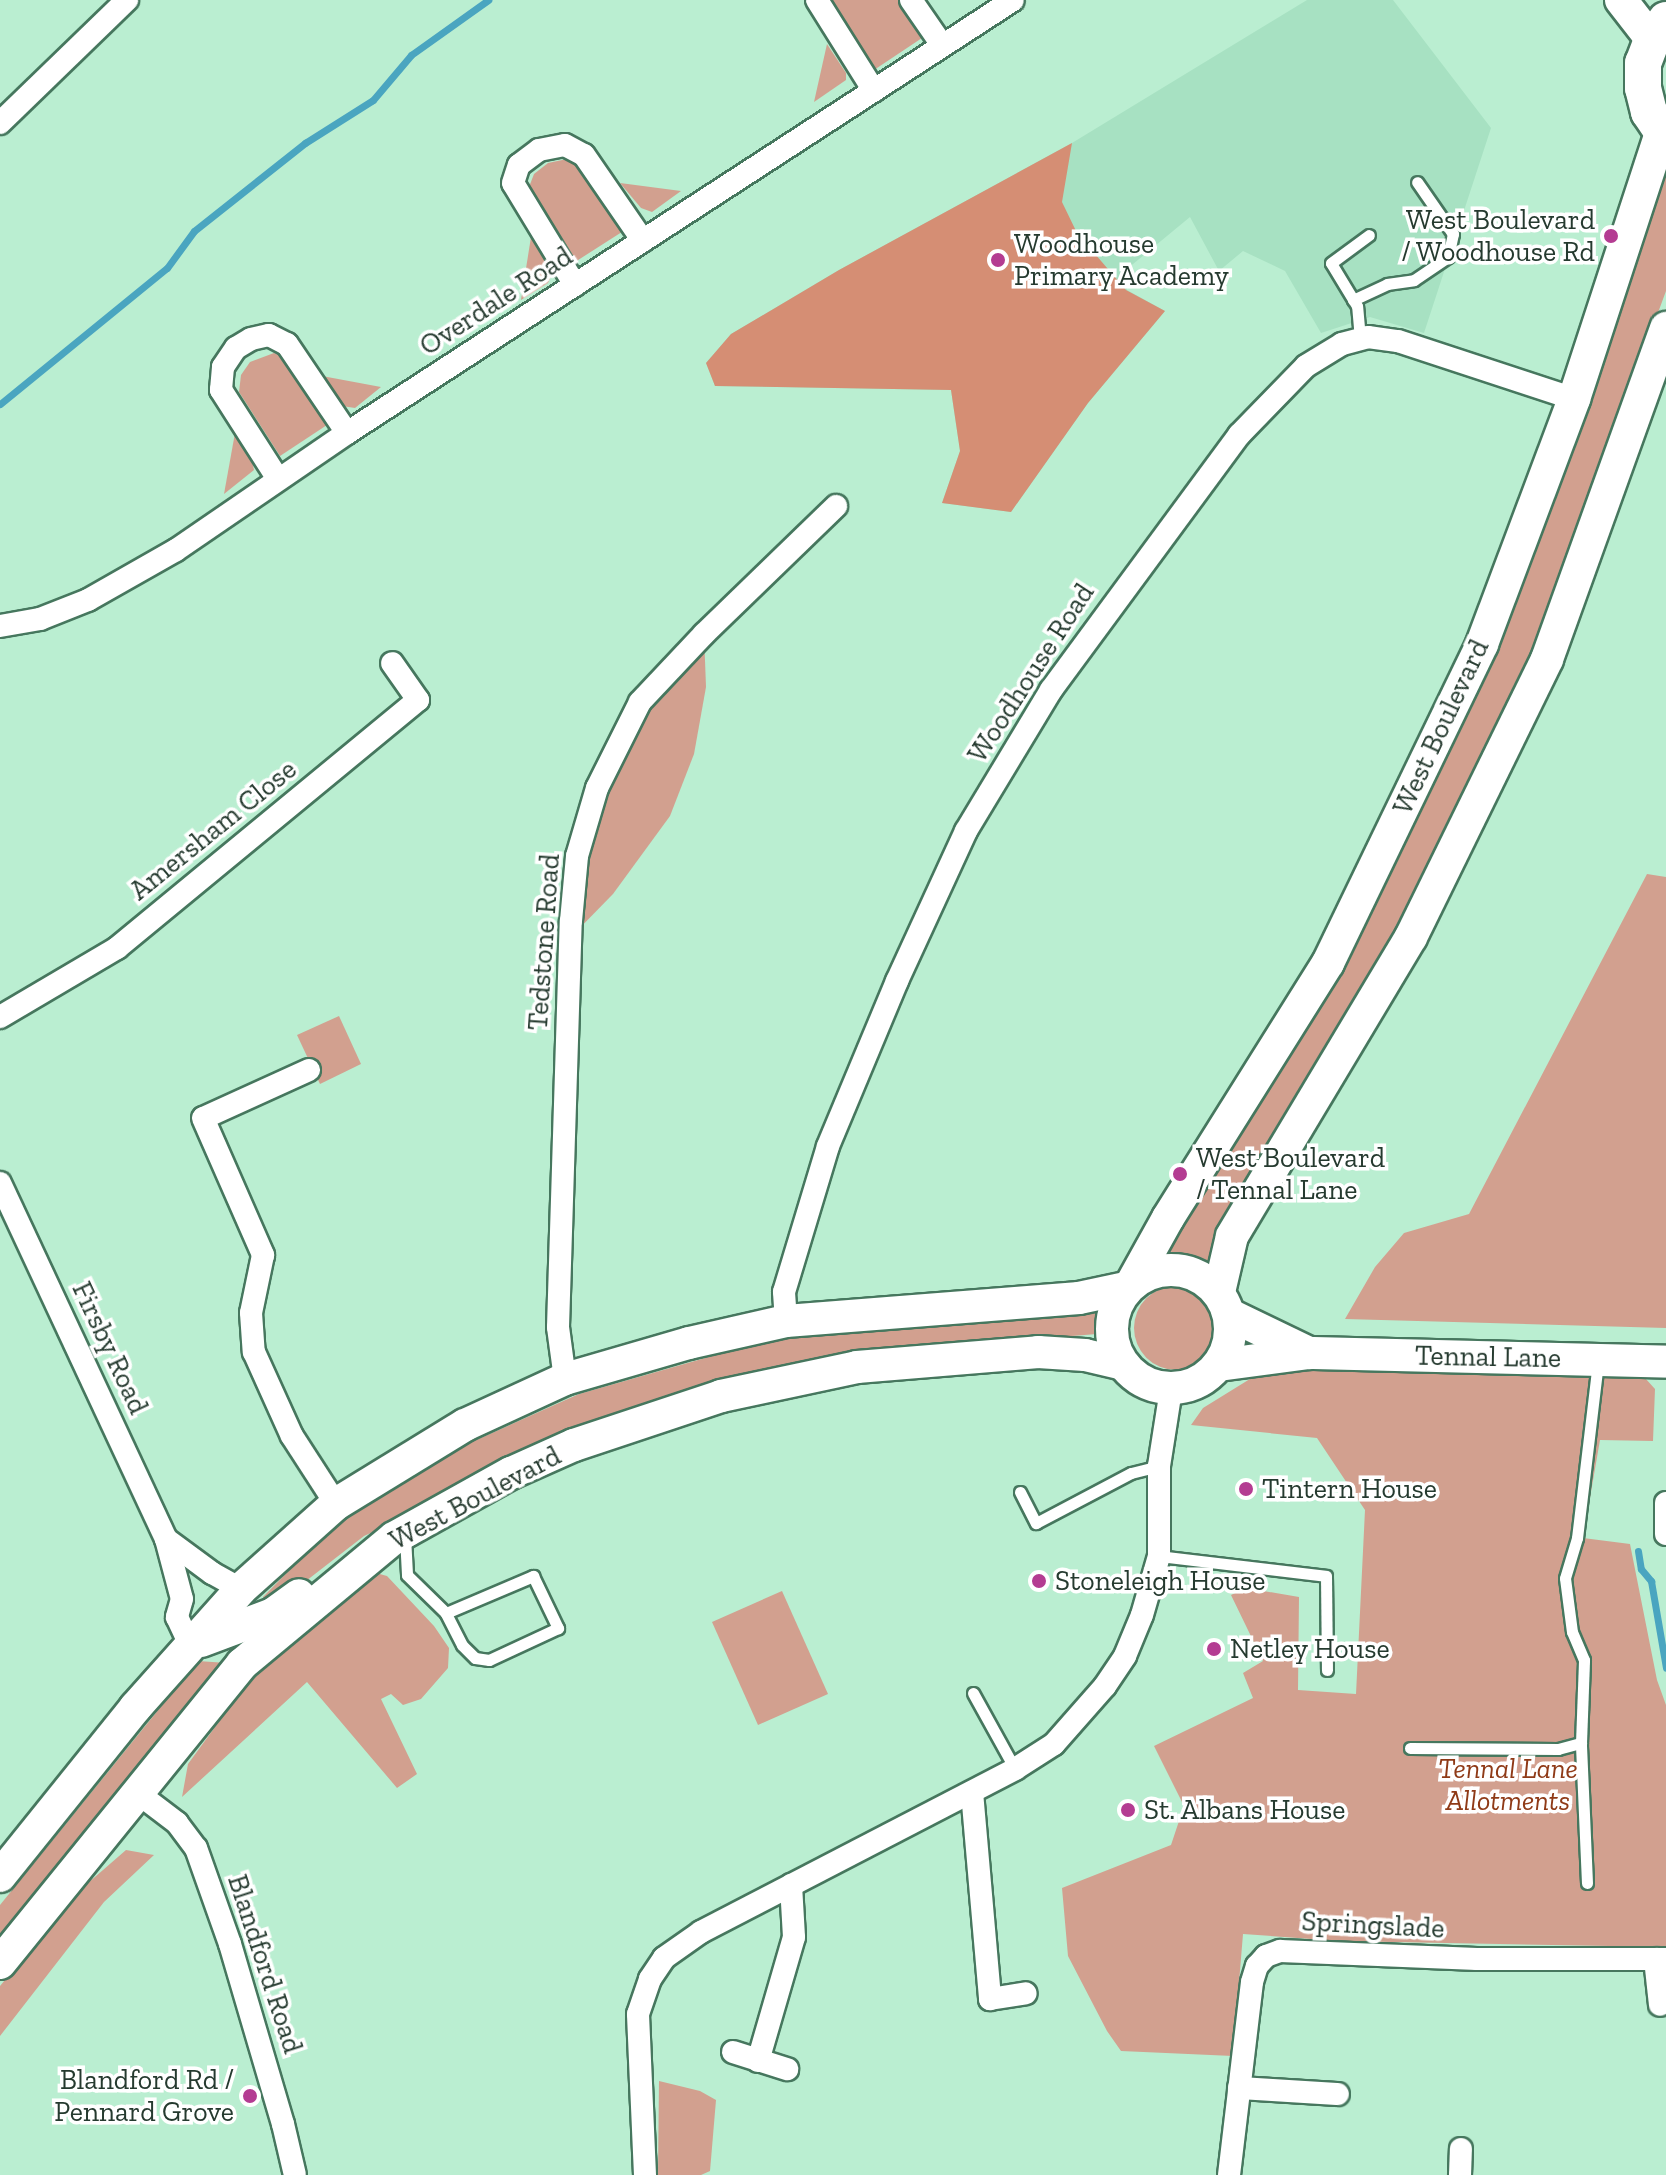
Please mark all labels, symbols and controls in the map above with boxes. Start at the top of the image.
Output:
place label: West Boulevard / Woodhouse Rd [1400,203,1595,269]
place label: Woodhouse Primary Academy [1014,227,1230,293]
marker: West Boulevard / Woodhouse Rd [1602,227,1620,245]
street label: Overdale Road [413,239,579,363]
marker: Woodhouse Primary Academy [989,251,1007,269]
street label: Woodhouse Road [961,577,1101,769]
street label: West Boulevard [1386,634,1496,820]
street label: Amersham Close [123,753,303,907]
street label: Tedstone Road [521,853,567,1031]
place label: West Boulevard / Tennal Lane [1196,1141,1385,1207]
marker: West Boulevard / Tennal Lane [1171,1165,1189,1183]
street label: Firsby Road [65,1276,155,1420]
street label: Tennal Lane [1415,1339,1561,1375]
street label: West Boulevard [384,1439,566,1557]
place label: Tintern House [1262,1472,1437,1506]
marker: Tintern House [1237,1480,1255,1498]
place label: Stoneleigh House [1055,1564,1266,1598]
marker: Stoneleigh House [1030,1572,1048,1590]
place label: Netley House [1230,1632,1390,1666]
marker: Netley House [1205,1640,1223,1658]
park label: Tennal Lane Allotments [1438,1752,1578,1818]
place label: St. Albans House [1144,1793,1346,1827]
marker: St. Albans House [1119,1801,1137,1819]
street label: Blandford Road [220,1870,310,2058]
street label: Springslade [1301,1904,1445,1946]
place label: Blandford Rd / Pennard Grove [54,2063,234,2129]
marker: Blandford Rd / Pennard Grove [241,2087,259,2105]

